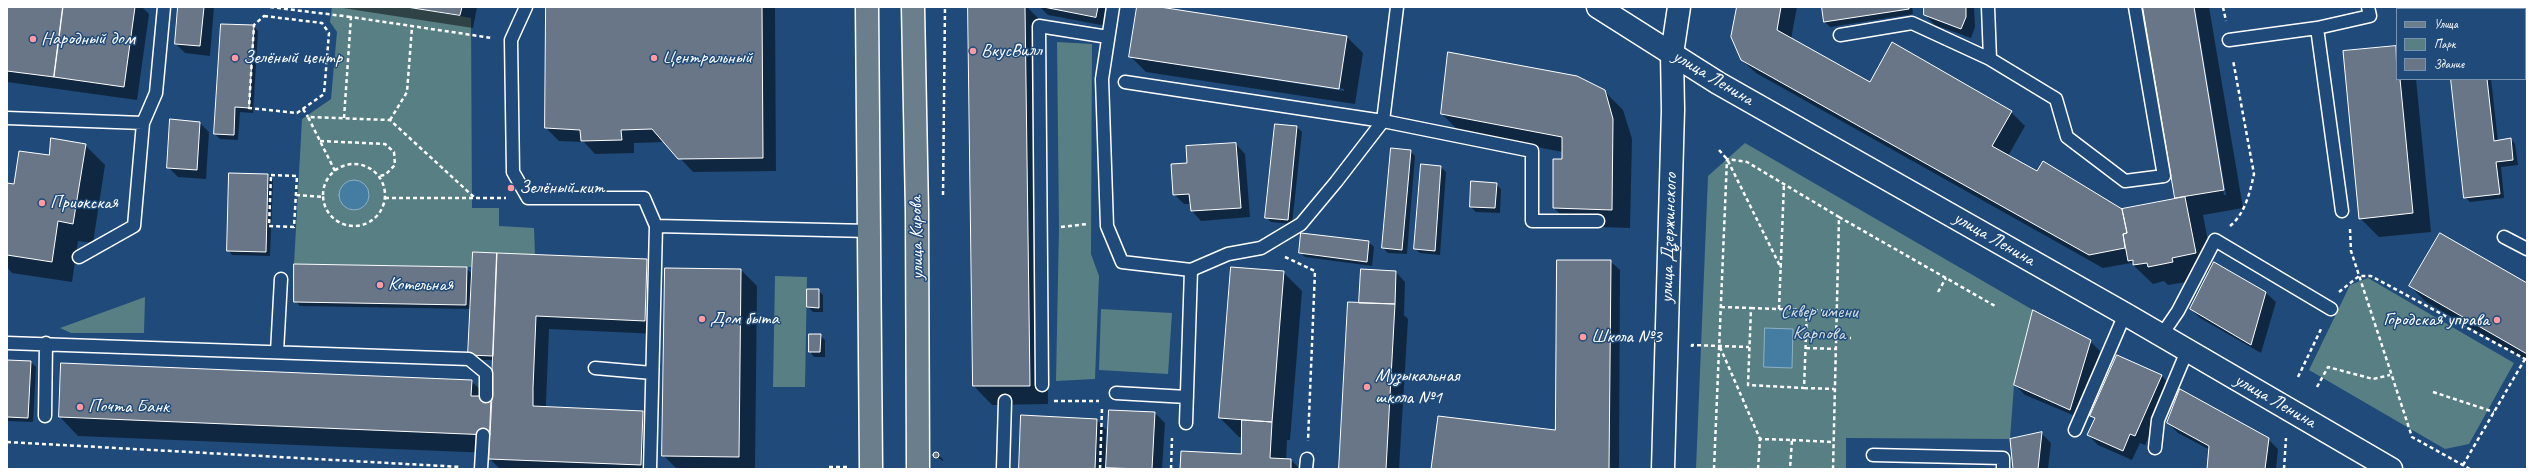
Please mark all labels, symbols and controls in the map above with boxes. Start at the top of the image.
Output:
legend [2396,8,2526,80]
text: Улица [2434,16,2458,32]
place label: Народный дом [41,28,135,50]
marker: Народный дом [28,34,38,44]
text: Парк [2434,36,2455,52]
place label: ВкусВилл [981,40,1042,62]
street label: улица Ленина [1669,45,1757,111]
marker: ВкусВилл [968,46,978,56]
place label: Зелёный центр [243,47,342,69]
place label: Центральный [662,47,752,69]
marker: Зелёный центр [230,53,240,63]
marker: Центральный [649,53,659,63]
text: Здание [2434,56,2464,72]
street label: улица Дзержинского [1655,173,1683,303]
place label: Зелёный кит [519,177,604,199]
marker: Зелёный кит [506,183,516,193]
place label: Приокская [50,192,118,214]
street label: улица Кирова [905,196,929,280]
marker: Приокская [37,198,47,208]
street label: улица Ленина [1949,207,2039,271]
place label: Котельная [388,274,453,296]
marker: Котельная [375,280,385,290]
park label: Сквер имени Карпова [1780,301,1858,345]
place label: Дом быта [710,308,779,330]
place label: Городская управа [2383,309,2489,331]
marker: Дом быта [697,314,707,324]
marker: Городская управа [2492,315,2502,325]
place label: Школа №3 [1591,326,1662,348]
marker: Школа №3 [1578,332,1588,342]
place label: Музыкальная школа №1 [1375,365,1460,409]
street label: улица Ленина [2230,369,2320,433]
marker: Музыкальная школа №1 [1362,382,1372,392]
place label: Почта Банк [88,396,169,418]
marker: Почта Банк [75,402,85,412]

